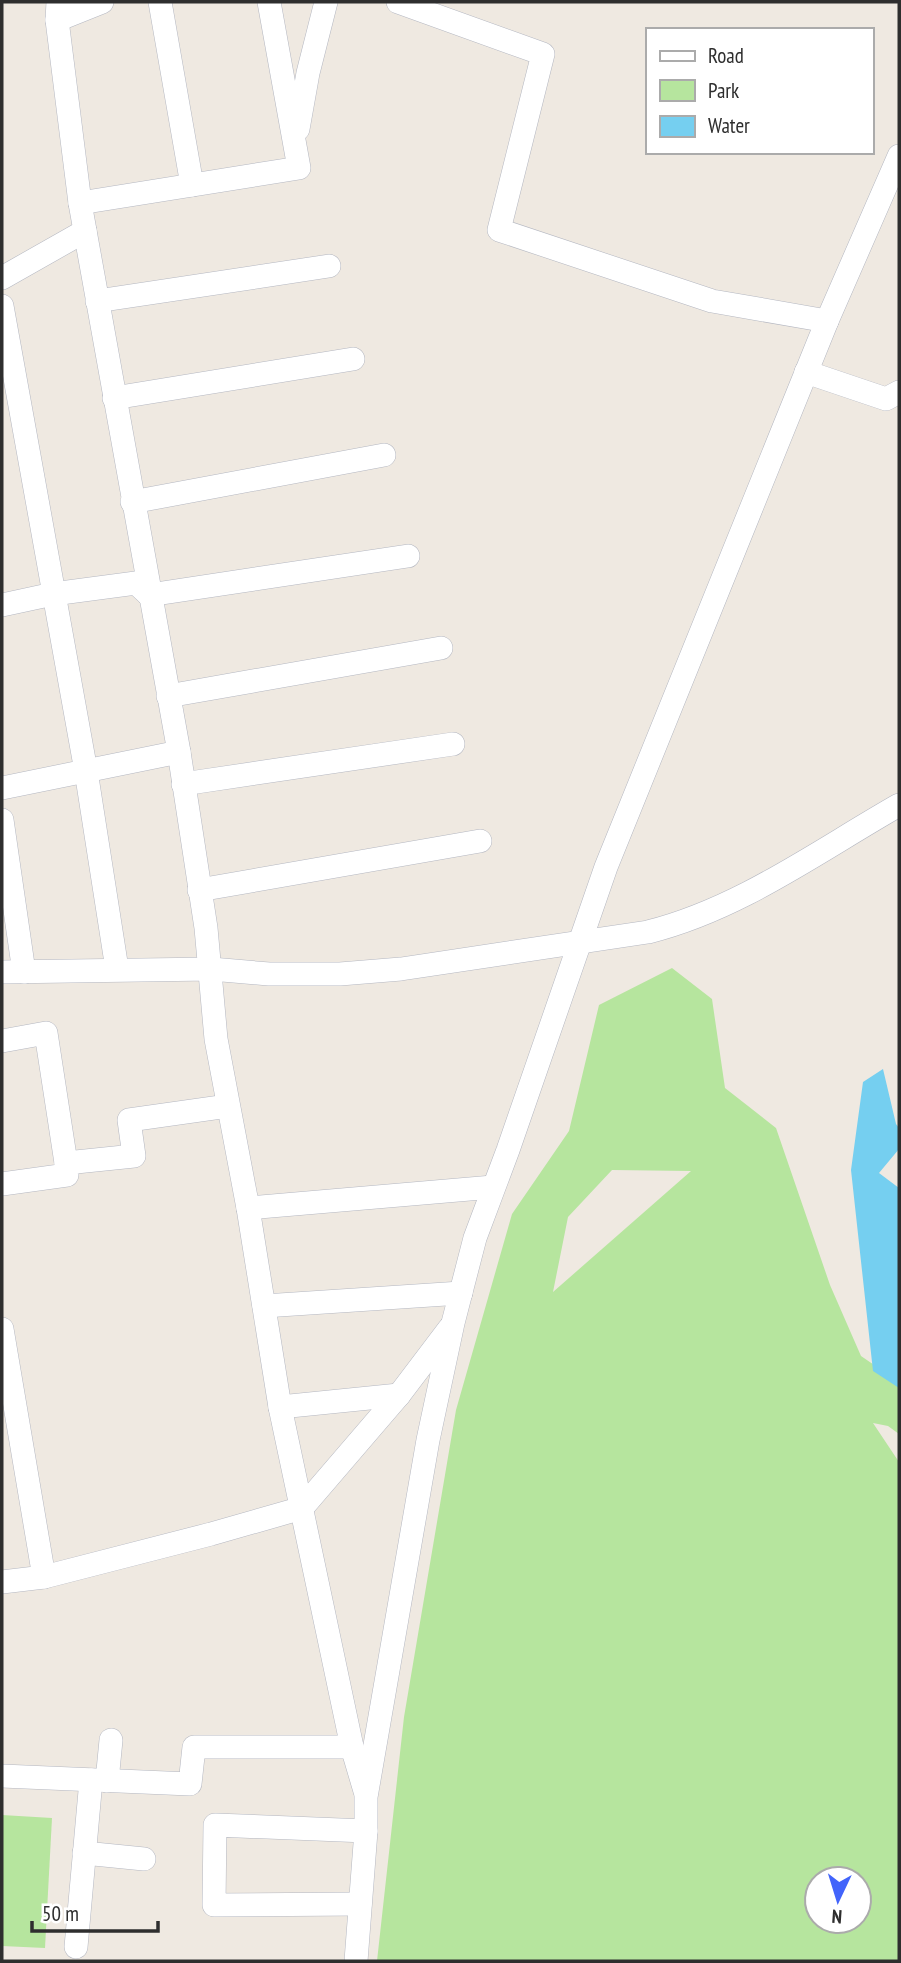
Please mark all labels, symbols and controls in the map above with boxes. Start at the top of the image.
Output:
legend [646,28,873,154]
text: Road [708,42,744,69]
text: Park [708,77,739,104]
text: Water [708,112,750,139]
north arrow [803,1865,873,1935]
scale bar [32,1890,158,1934]
text: 50 m [42,1900,79,1927]
text: N [831,1905,843,1929]

